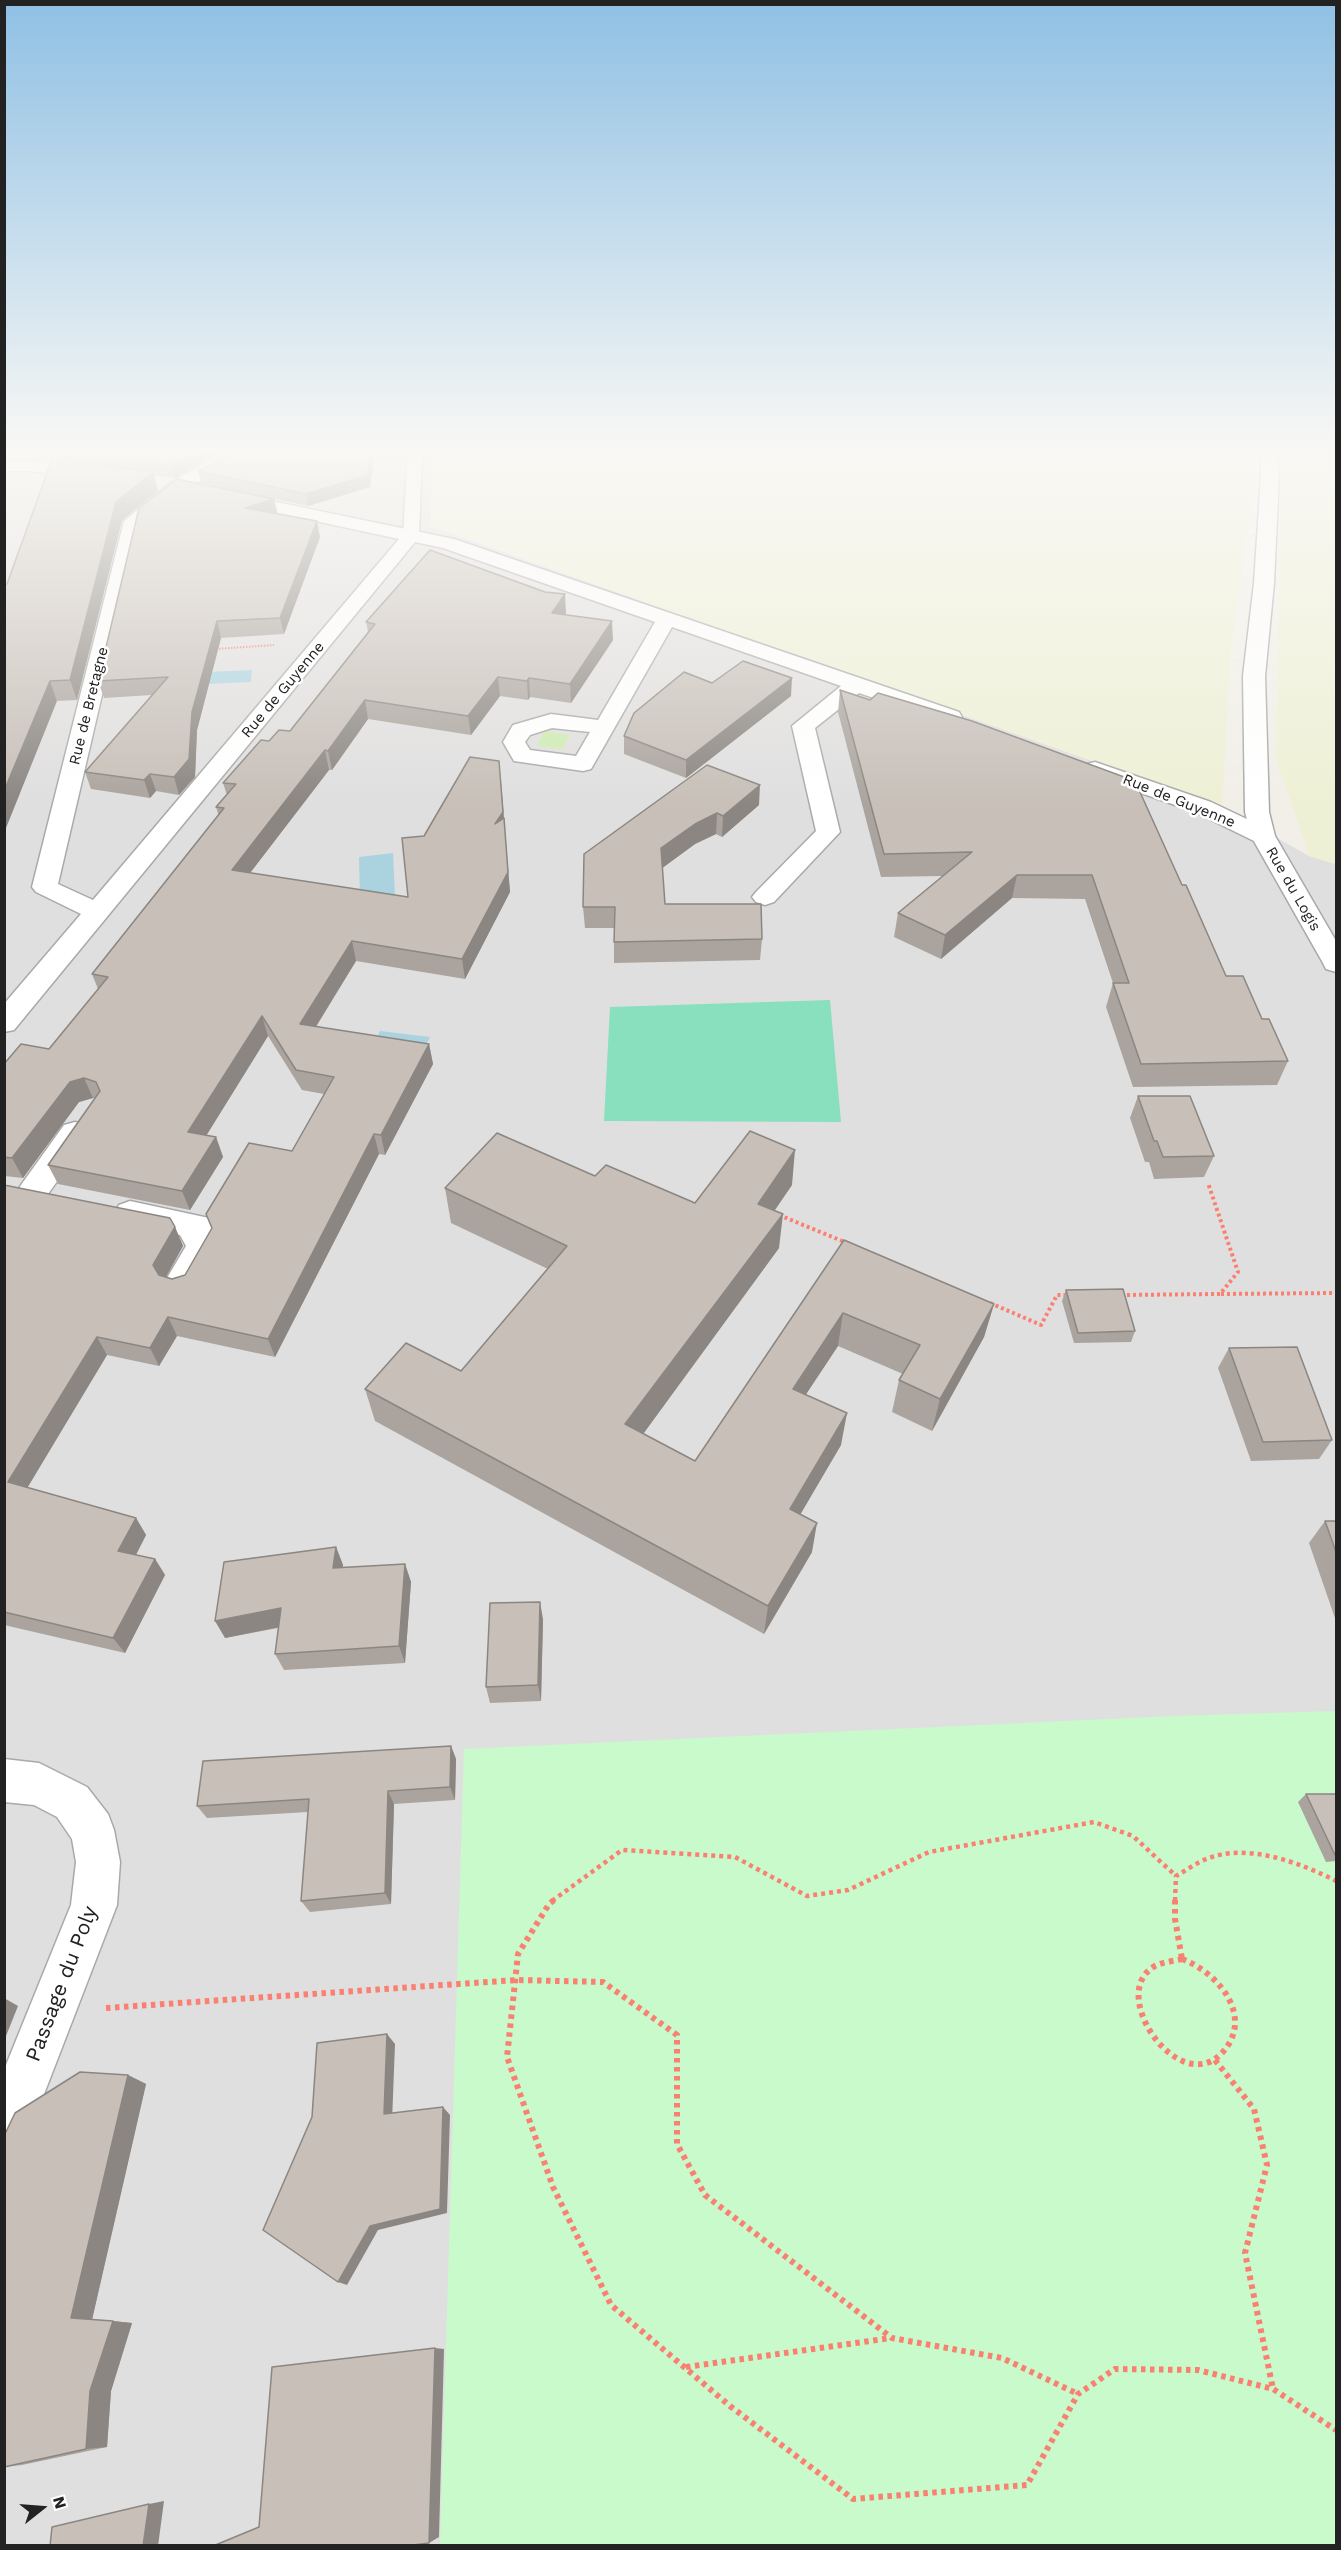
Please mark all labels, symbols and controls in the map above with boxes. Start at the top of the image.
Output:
street label: Rue de Guyenne [238,638,328,742]
street label: Rue de Bretagne [66,645,112,767]
street label: Rue de Guyenne [1120,770,1238,832]
street label: Rue du Logis [1262,844,1324,934]
street label: Passage du Poly [21,1903,103,2065]
north arrow [12,2478,72,2538]
text: N [49,2494,71,2511]

